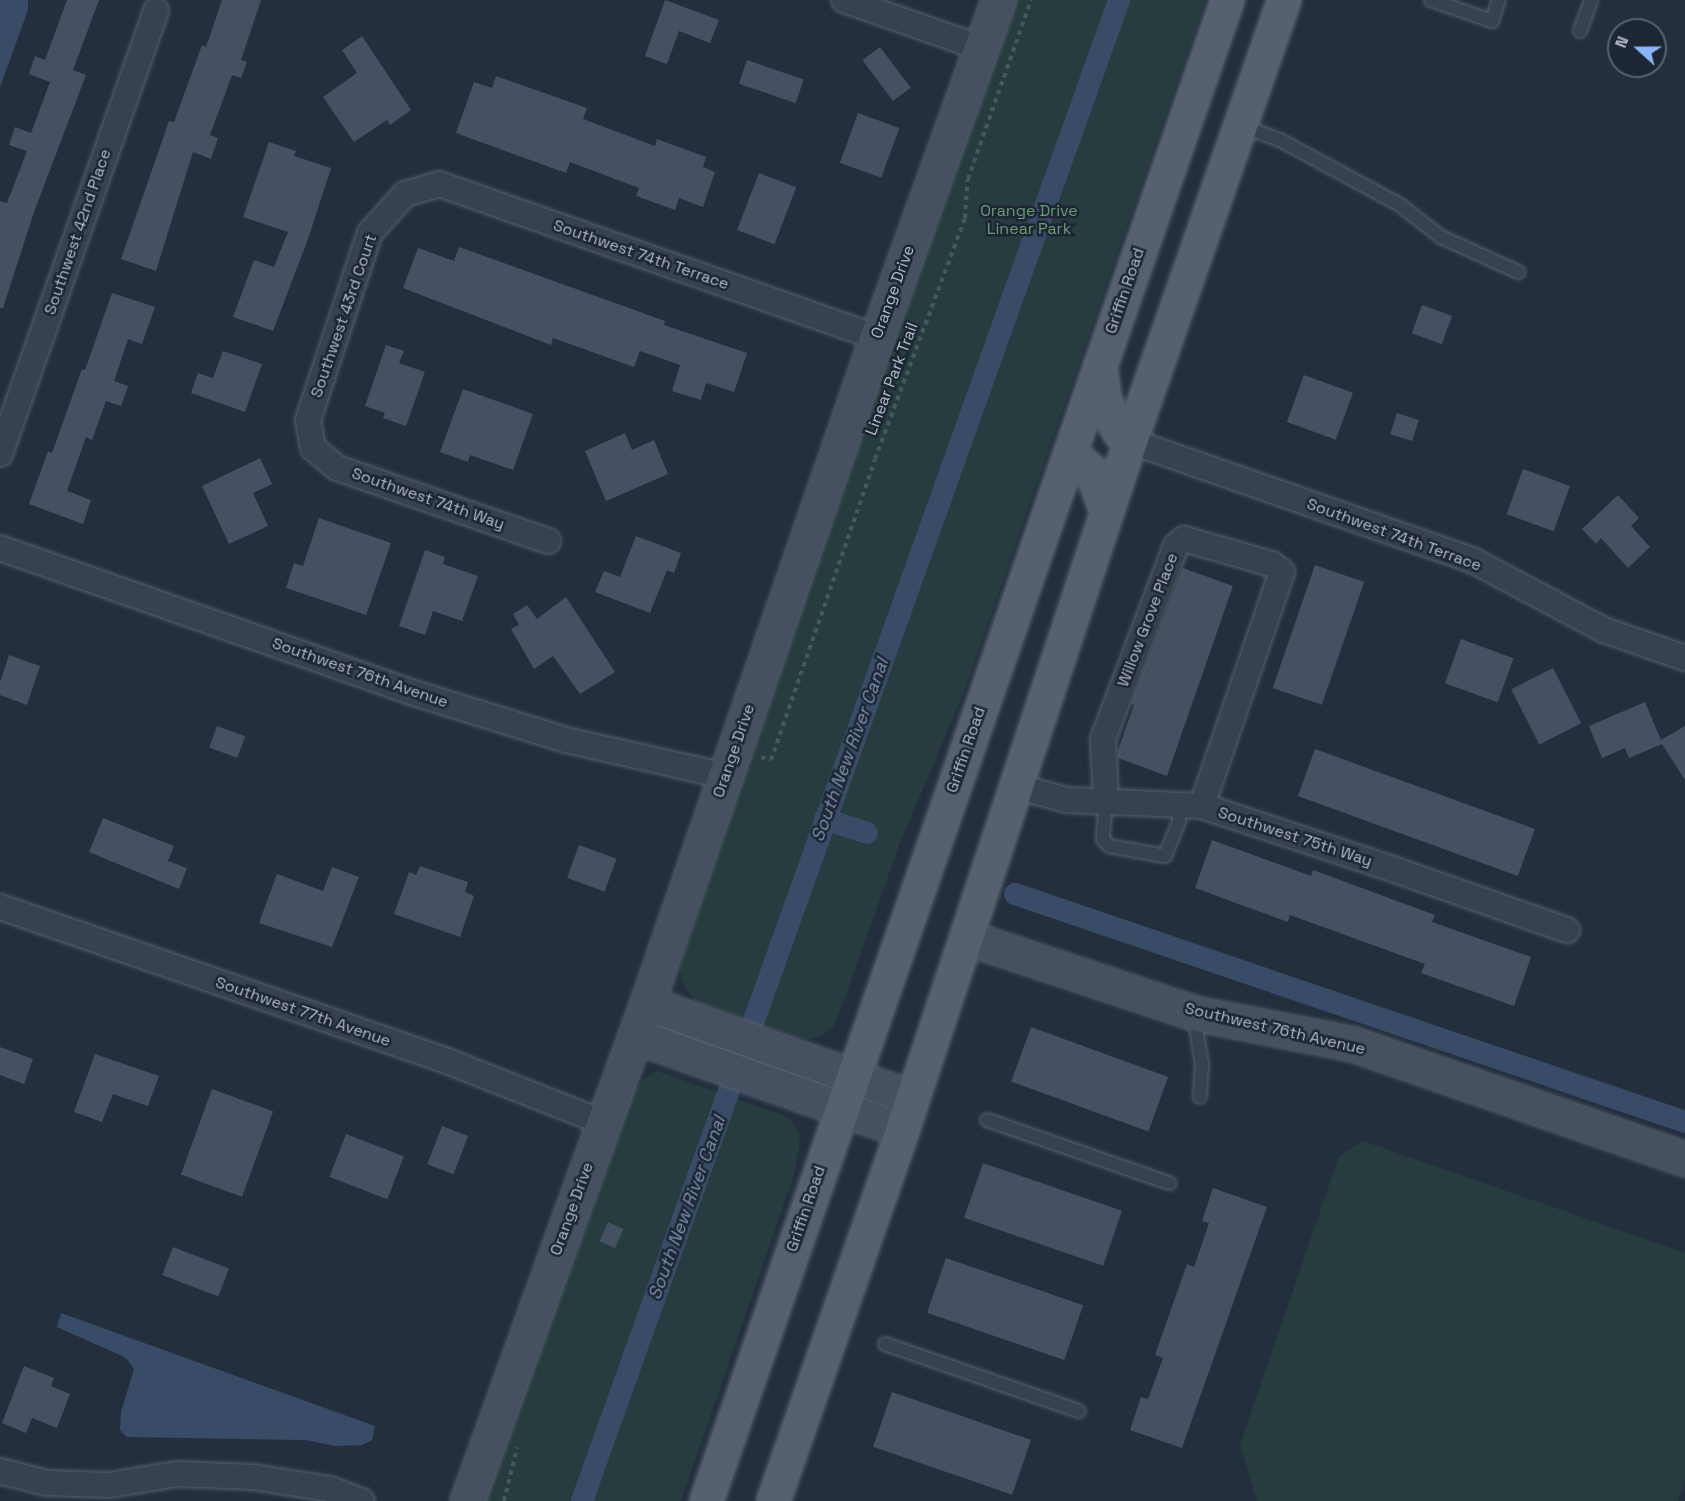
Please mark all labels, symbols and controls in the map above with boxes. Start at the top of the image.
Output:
north arrow [1607,18,1667,78]
text: N [1610,33,1633,51]
street label: Southwest 42nd Place [41,147,115,317]
park label: Orange Drive Linear Park [980,201,1078,239]
street label: Southwest 74th Terrace [550,216,732,294]
street label: Southwest 43rd Court [307,232,381,400]
street label: Orange Drive [867,243,919,341]
street label: Griffin Road [1101,246,1149,336]
street label: Linear Park Trail [862,320,922,438]
street label: Southwest 74th Way [349,464,507,534]
street label: Southwest 74th Terrace [1304,494,1484,576]
street label: Willow Grove Place [1114,550,1182,690]
street label: Southwest 76th Avenue [269,634,451,712]
water label: South New River Canal [807,655,893,845]
street label: Orange Drive [709,702,759,800]
street label: Griffin Road [942,705,990,795]
street label: Southwest 75th Way [1216,803,1374,871]
street label: Southwest 77th Avenue [213,973,393,1051]
street label: Southwest 76th Avenue [1183,999,1367,1059]
water label: South New River Canal [644,1113,730,1303]
street label: Orange Drive [546,1160,598,1258]
street label: Griffin Road [782,1164,830,1254]

